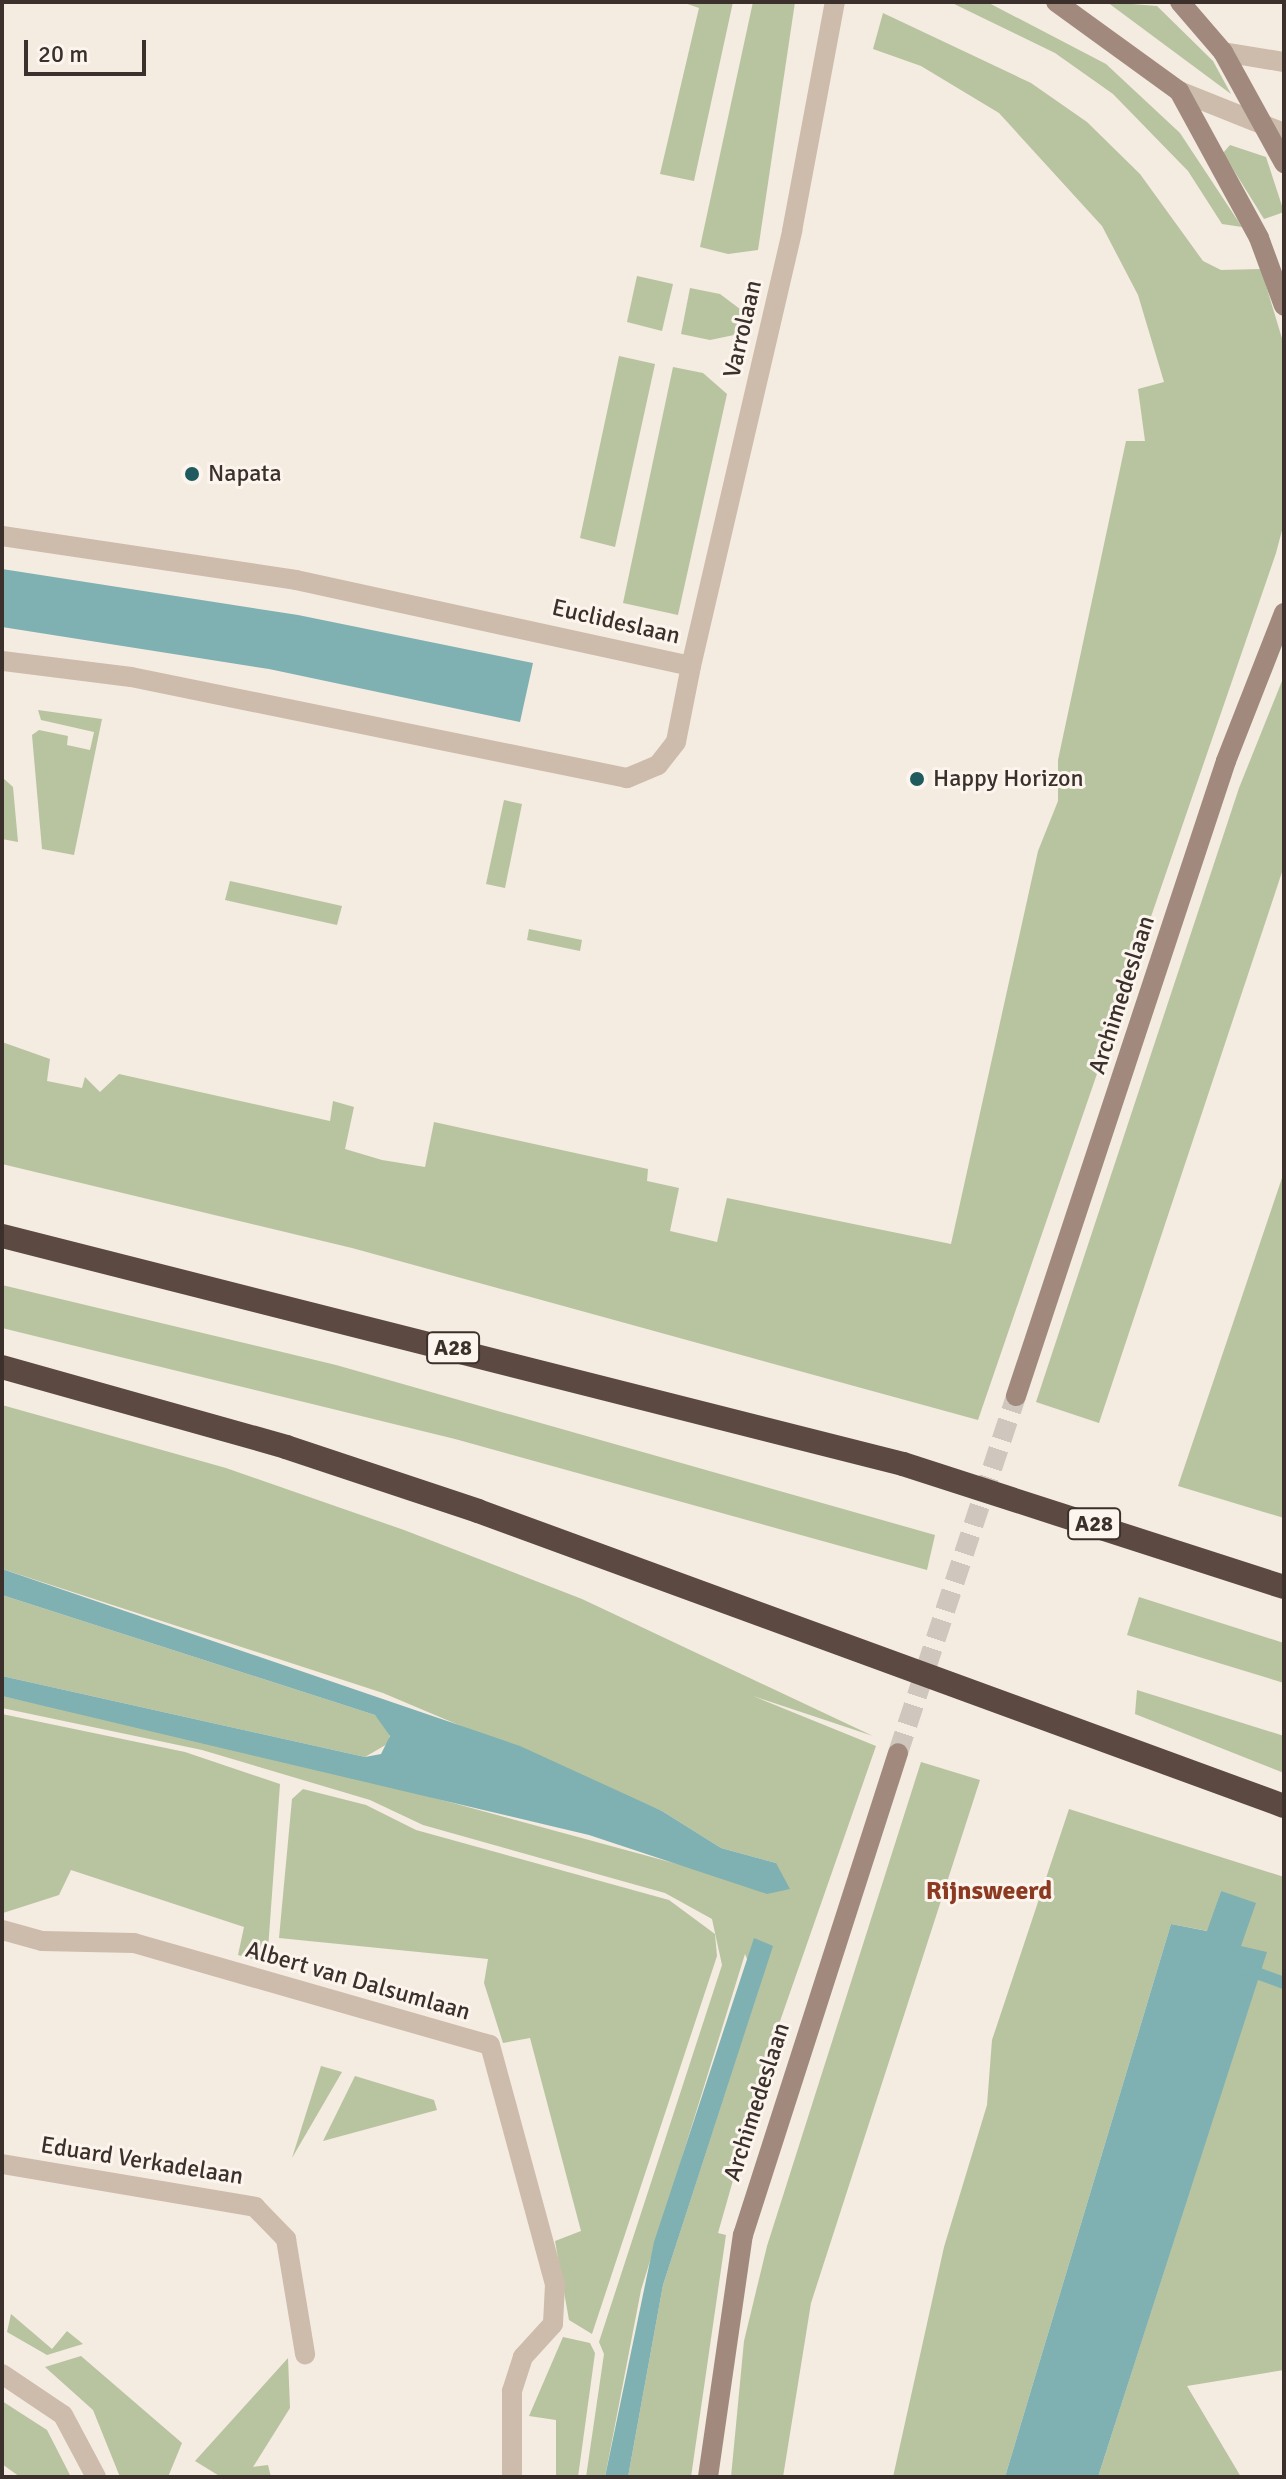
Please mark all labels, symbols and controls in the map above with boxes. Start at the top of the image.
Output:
scale bar [28,24,150,74]
text: 20 m [38,39,88,69]
street label: Varrolaan [718,277,768,381]
place label: Napata [208,460,282,488]
marker: Napata [183,465,201,483]
street label: Euclideslaan [549,593,683,651]
place label: Happy Horizon [933,765,1084,793]
marker: Happy Horizon [908,770,926,788]
street label: Archimedeslaan [1083,912,1161,1078]
road number: A28 [425,1330,481,1366]
road number: A28 [1066,1506,1122,1542]
district label: Rijnsweerd [926,1876,1052,1908]
street label: Albert van Dalsumlaan [242,1935,474,2027]
street label: Archimedeslaan [718,2019,796,2185]
street label: Eduard Verkadelaan [39,2131,245,2191]

